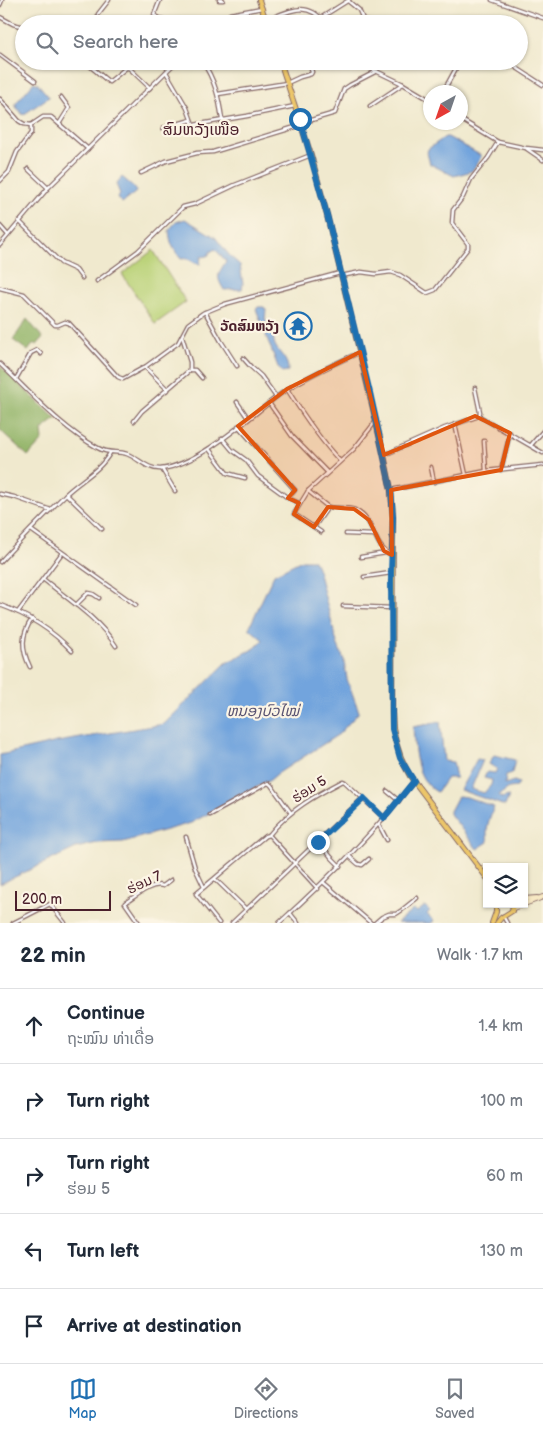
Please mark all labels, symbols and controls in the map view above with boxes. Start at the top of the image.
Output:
search box [15,15,528,70]
icon: search [33,29,61,57]
text: Search here [73,31,178,54]
north arrow [423,85,468,130]
route start [289,108,312,131]
district label: ສົມຫວັງເໜືອ [163,121,239,140]
temple icon: ວັດສົມຫວັງ [283,311,313,341]
place label: ວັດສົມຫວັງ [220,318,279,335]
water label: ຫນອງບົວໄໝ່ [227,702,302,721]
street label: ຮ່ອມ 5 [289,772,330,807]
route end [307,831,330,854]
map controls [483,863,528,908]
button: layers [483,863,528,908]
street label: ຮ່ອມ 7 [124,867,164,898]
scale bar [15,888,111,911]
text: 200 m [22,891,62,908]
text: 22 min [20,943,86,968]
text: Walk · 1.7 km [437,946,523,965]
text: Continue [67,1002,145,1025]
icon: ahead [20,1012,48,1040]
text: 1.4 km [479,1017,523,1036]
text: ຖະໝົນ ທ່າເດື່ອ [67,1030,154,1049]
icon: right [20,1087,48,1115]
text: Turn right [67,1090,150,1113]
text: 100 m [480,1092,523,1111]
text: Turn right [67,1152,150,1175]
icon: right [20,1162,48,1190]
text: 60 m [486,1167,523,1186]
text: ຮ່ອມ 5 [67,1180,110,1199]
icon: left [20,1237,48,1265]
text: Turn left [67,1240,139,1263]
text: 130 m [480,1242,523,1261]
icon: arrive [20,1312,48,1340]
text: Arrive at destination [67,1315,242,1338]
tab: Map [69,1375,97,1422]
tab: Directions [234,1375,298,1422]
tab: Saved [435,1375,474,1422]

